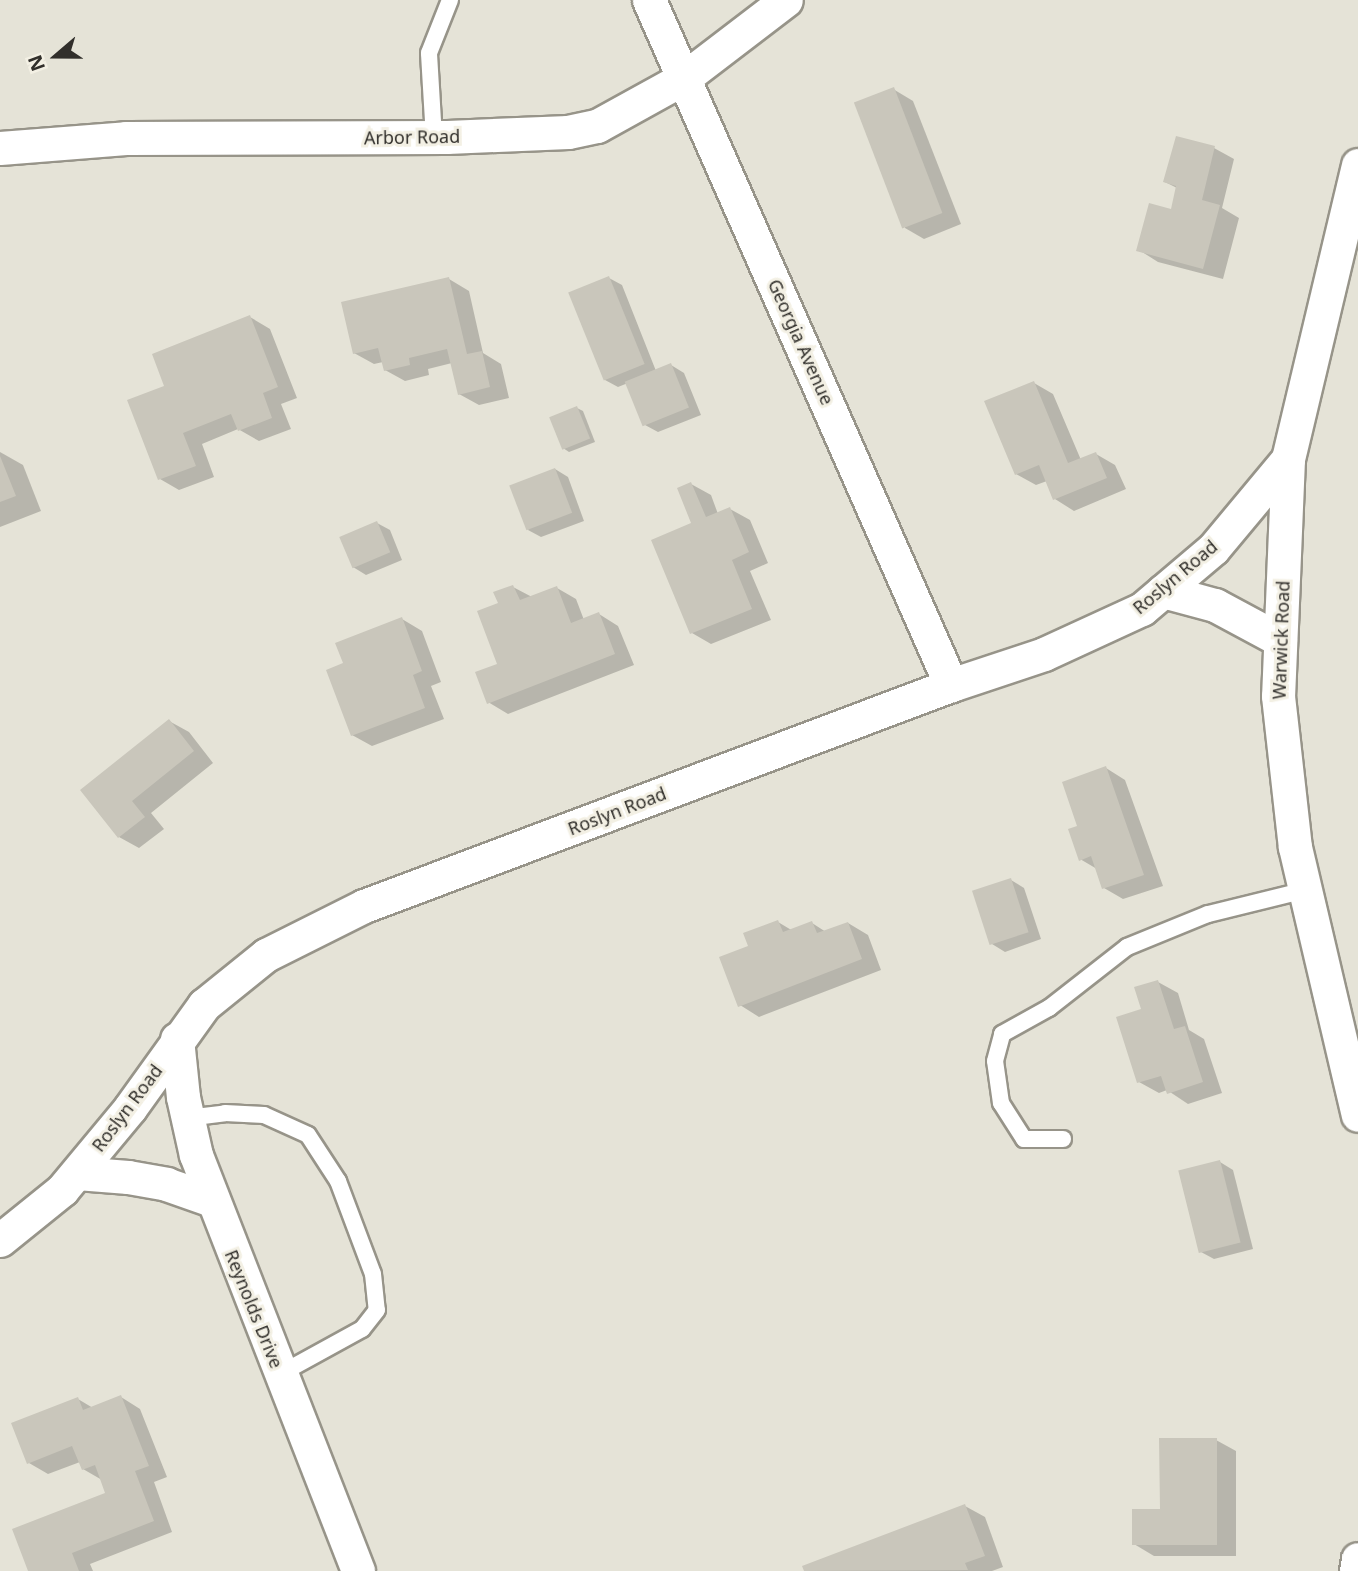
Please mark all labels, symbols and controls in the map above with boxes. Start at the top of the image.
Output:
north arrow [21,21,91,91]
text: N [21,51,51,75]
street label: Arbor Road [364,125,460,149]
street label: Georgia Avenue [764,276,838,408]
street label: Roslyn Road [1128,535,1222,619]
street label: Warwick Road [1268,580,1294,700]
street label: Roslyn Road [565,782,669,840]
street label: Roslyn Road [87,1060,167,1156]
street label: Reynolds Drive [220,1247,288,1371]

